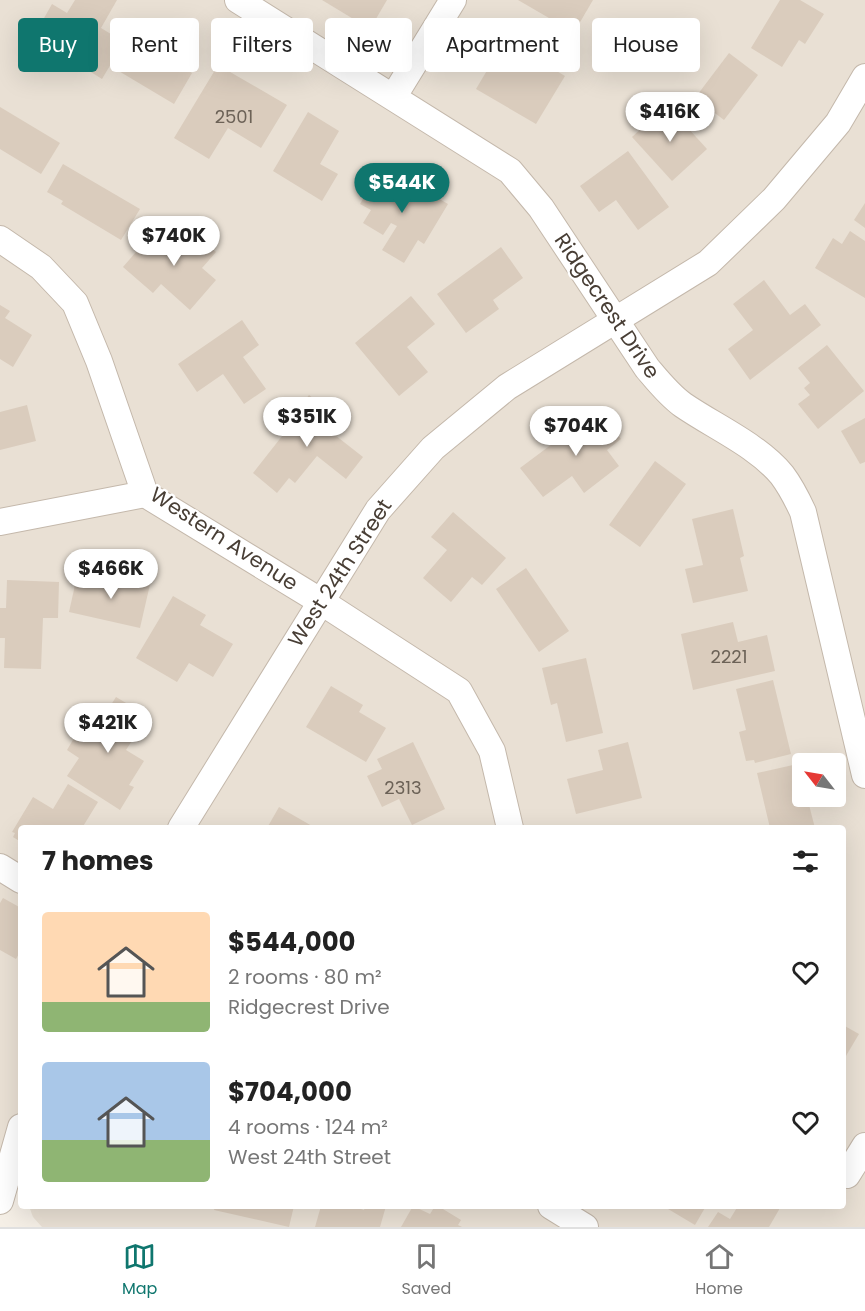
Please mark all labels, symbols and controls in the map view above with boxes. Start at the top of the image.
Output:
chip: Buy [18,18,98,72]
chip: Rent [110,18,199,72]
chip: Filters [211,18,313,72]
chip: New [325,18,412,72]
chip: Apartment [424,18,580,72]
chip: House [592,18,700,72]
pin: $416K [628,92,712,143]
text: $416K [640,97,700,125]
house number: 2501 [215,104,253,129]
pin: $544K [360,163,444,214]
text: $544K [368,168,436,196]
pin: $740K [132,216,216,267]
text: $740K [142,221,206,249]
street label: Ridgecrest Drive [548,227,667,384]
pin: $351K [265,397,349,448]
text: $351K [277,402,337,430]
pin: $704K [534,406,618,457]
text: $704K [544,411,608,439]
street label: Western Avenue [145,480,304,597]
street label: West 24th Street [281,493,398,652]
pin: $466K [69,549,153,600]
text: $466K [78,554,144,582]
house number: 2221 [711,644,747,669]
pin: $421K [66,703,150,754]
text: $421K [78,708,138,736]
north arrow [792,753,846,807]
map controls [792,753,846,807]
house number: 2313 [384,775,422,800]
text: 7 homes [42,843,154,879]
icon: filters [789,845,822,878]
text: $544,000 [228,924,356,960]
icon: home [90,936,162,1008]
icon: heart [789,956,822,989]
text: 2 rooms · 80 m² [228,963,382,991]
text: Ridgecrest Drive [228,993,390,1021]
text: $704,000 [228,1074,352,1110]
icon: home [90,1086,162,1158]
icon: heart [789,1106,822,1139]
text: 4 rooms · 124 m² [228,1113,388,1141]
text: West 24th Street [228,1143,391,1171]
tab: Map [122,1240,157,1301]
tab: Saved [401,1240,451,1301]
tab: Home [695,1240,743,1301]

